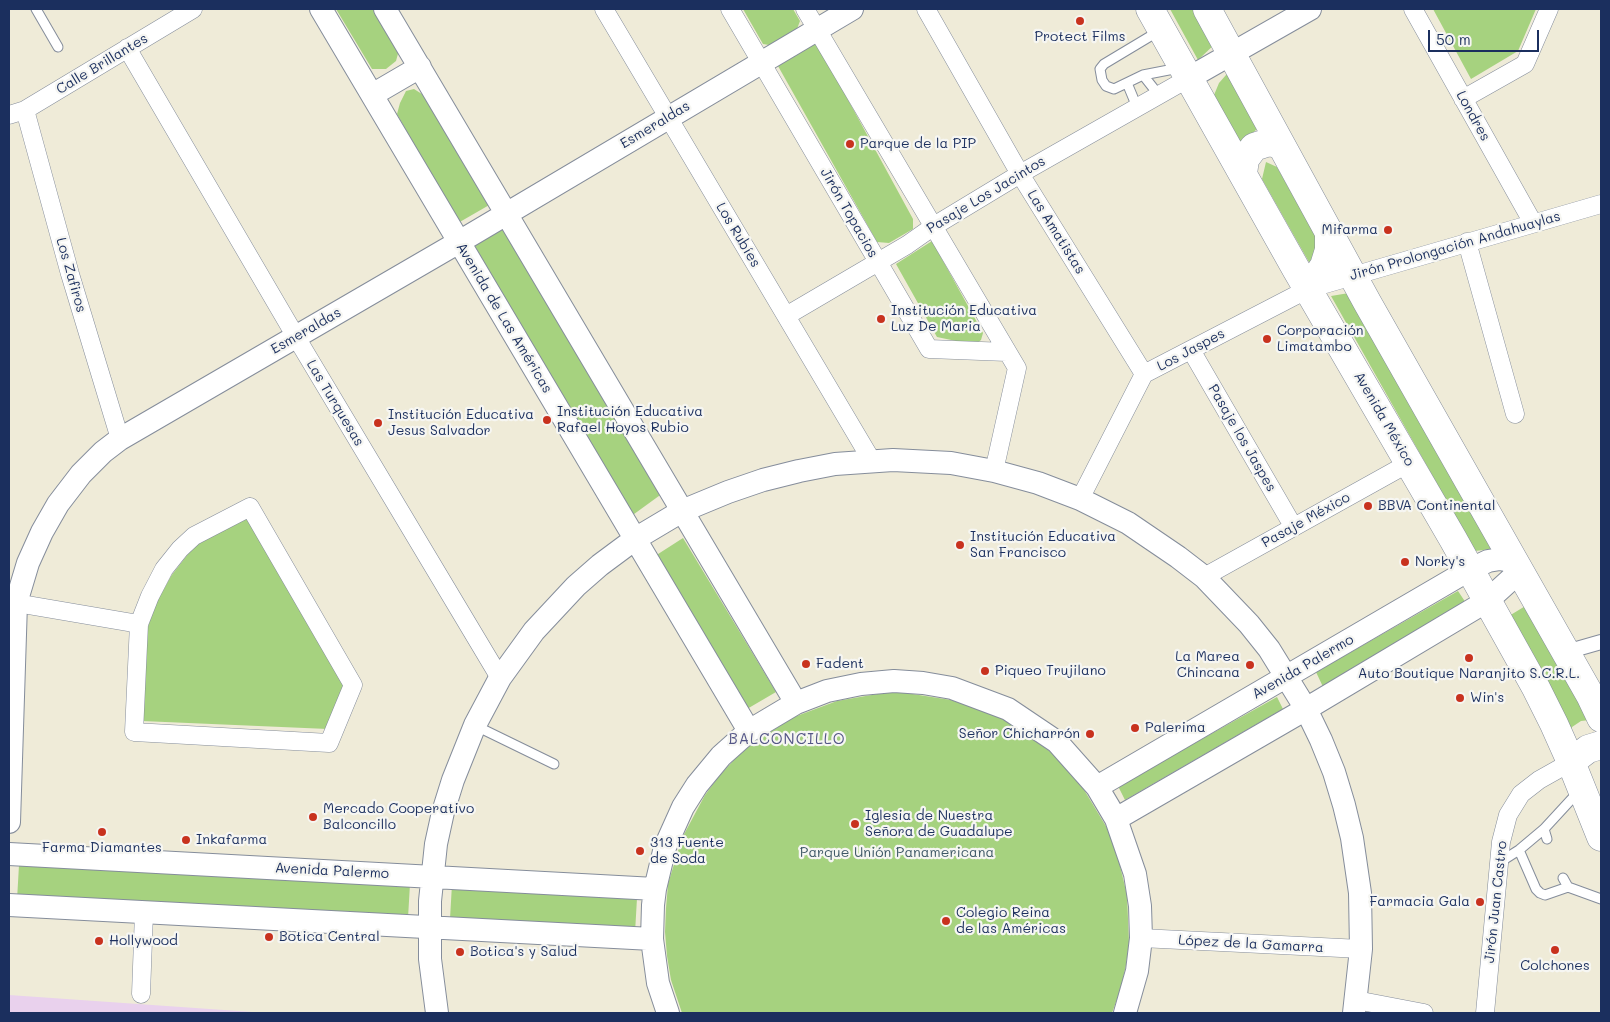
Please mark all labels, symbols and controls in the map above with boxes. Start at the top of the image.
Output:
marker: Protect Films [1074,15,1086,27]
scale bar [1430,20,1541,52]
place label: Protect Films [1034,29,1126,45]
text: 50 m [1436,29,1471,49]
street label: Calle Brillantes [53,30,151,98]
street label: Londres [1452,88,1494,144]
street label: Esmeraldas [617,98,693,152]
place label: Parque de la PIP [860,136,976,152]
marker: Parque de la PIP [844,138,856,150]
street label: Pasaje Los Jacintos [924,153,1048,237]
street label: Jirón Topacios [817,165,881,261]
street label: Las Amatistas [1023,187,1089,277]
street label: Los Rubíes [712,200,764,270]
street label: Jirón Prolongación Andahuaylas [1348,208,1562,284]
place label: Mifarma [1321,222,1378,238]
marker: Mifarma [1382,224,1394,236]
street label: Los Zafiros [52,236,90,314]
street label: Avenida de Las Américas [452,240,556,396]
place label: Institución Educativa Luz De Maria [891,303,1037,336]
street label: Esmeraldas [268,304,344,358]
marker: Institución Educativa Luz De Maria [875,313,887,325]
place label: Corporación Limatambo [1277,323,1364,356]
street label: Los Jaspes [1154,325,1228,375]
marker: Corporación Limatambo [1261,333,1273,345]
street label: Las Turquesas [303,357,367,449]
street label: Avenida México [1350,369,1418,469]
street label: Pasaje los Jaspes [1204,381,1280,495]
place label: Institución Educativa Rafael Hoyos Rubio [557,404,703,437]
place label: Institución Educativa Jesus Salvador [388,407,534,440]
marker: Institución Educativa Rafael Hoyos Rubio [541,414,553,426]
marker: Institución Educativa Jesus Salvador [372,417,384,429]
street label: Pasaje México [1259,489,1353,551]
place label: BBVA Continental [1378,498,1496,514]
marker: BBVA Continental [1362,500,1374,512]
place label: Institución Educativa San Francisco [970,529,1116,562]
marker: Institución Educativa San Francisco [954,539,966,551]
place label: Norky's [1415,554,1465,570]
marker: Norky's [1399,556,1411,568]
street label: Avenida Palermo [1249,631,1357,703]
place label: La Marea Chincana [1175,649,1240,682]
marker: Auto Boutique Naranjito S.C.R.L. [1463,652,1475,664]
place label: Fadent [816,656,864,672]
marker: Fadent [800,658,812,670]
marker: La Marea Chincana [1244,659,1256,671]
place label: Piqueo Trujilano [995,663,1106,679]
marker: Piqueo Trujilano [979,665,991,677]
place label: Auto Boutique Naranjito S.C.R.L. [1358,666,1580,682]
place label: Win's [1470,690,1504,706]
marker: Win's [1454,692,1466,704]
place label: Palerima [1145,720,1206,736]
marker: Palerima [1129,722,1141,734]
place label: Señor Chicharrón [959,726,1080,742]
marker: Señor Chicharrón [1084,728,1096,740]
district label: BALCONCILLO [727,730,847,748]
place label: Mercado Cooperativo Balconcillo [323,801,474,834]
place label: Iglesia de Nuestra Señora de Guadalupe [865,808,1013,840]
marker: Mercado Cooperativo Balconcillo [307,811,319,823]
marker: Iglesia de Nuestra Señora de Guadalupe [849,818,861,830]
marker: Farma Diamantes [96,826,108,838]
place label: Inkafarma [196,832,267,848]
marker: Inkafarma [180,834,192,846]
place label: 313 Fuente de Soda [650,835,724,868]
place label: Farma Diamantes [42,840,162,856]
street label: Jirón Juan Castro [1481,840,1511,964]
marker: 313 Fuente de Soda [634,845,646,857]
park label: Parque Unión Panamericana [800,845,994,861]
street label: Avenida Palermo [274,860,390,882]
place label: Farmacia Gala [1369,894,1470,910]
marker: Farmacia Gala [1474,896,1486,908]
place label: Colegio Reina de las Américas [956,905,1066,938]
marker: Colegio Reina de las Américas [940,915,952,927]
place label: Botica Central [279,929,380,945]
marker: Botica Central [263,931,275,943]
street label: López de la Gamarra [1178,932,1324,956]
place label: Hollywood [109,933,178,949]
marker: Hollywood [93,935,105,947]
place label: Botica's y Salud [470,944,577,960]
marker: Colchones [1549,944,1561,956]
marker: Botica's y Salud [454,946,466,958]
place label: Colchones [1520,958,1590,974]

